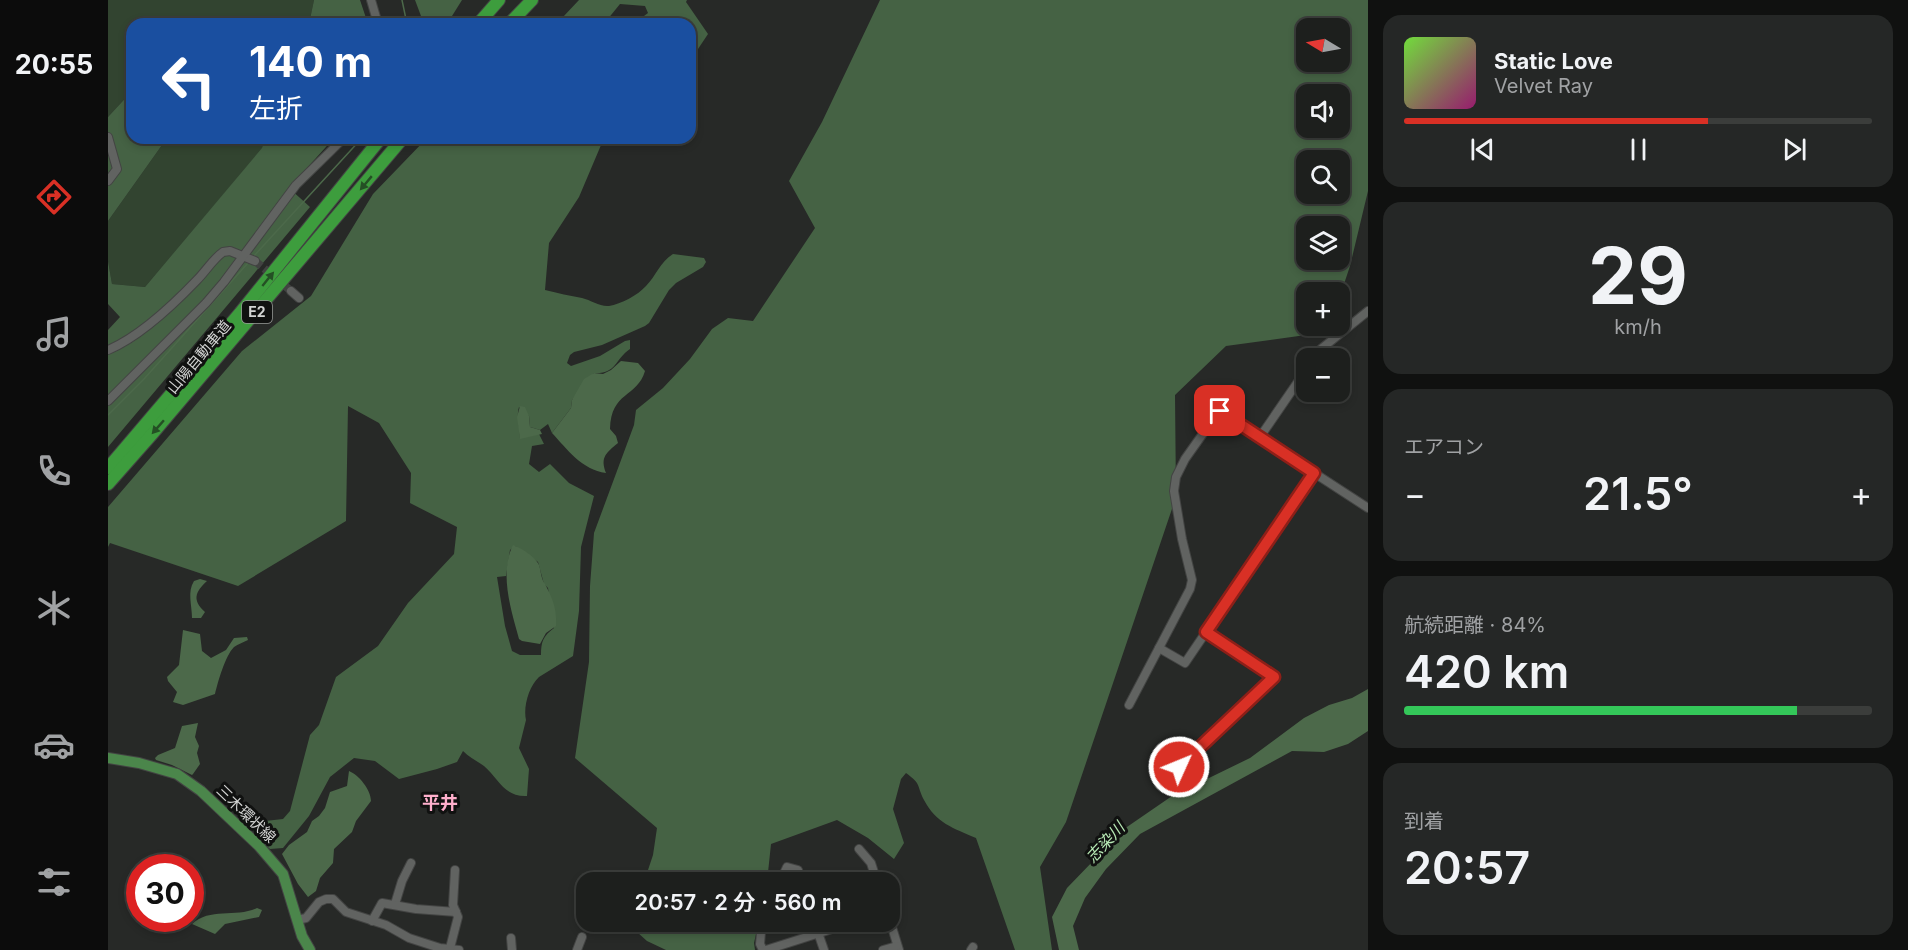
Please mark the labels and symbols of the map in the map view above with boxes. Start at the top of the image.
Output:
north arrow [1296,18,1350,72]
one-way arrow [359,175,372,191]
one-way arrow [261,271,274,287]
road number: E2 [242,301,272,323]
street label: 山陽自動車道 [162,316,235,397]
pin [1194,385,1245,436]
one-way arrow [152,419,165,434]
position arrow [1147,735,1211,799]
street label: 三木環状線 [213,781,280,847]
district label: 平井 [422,792,458,813]
water label: 志染川 [1081,816,1130,866]
speed limit sign: 30 [126,854,204,932]

